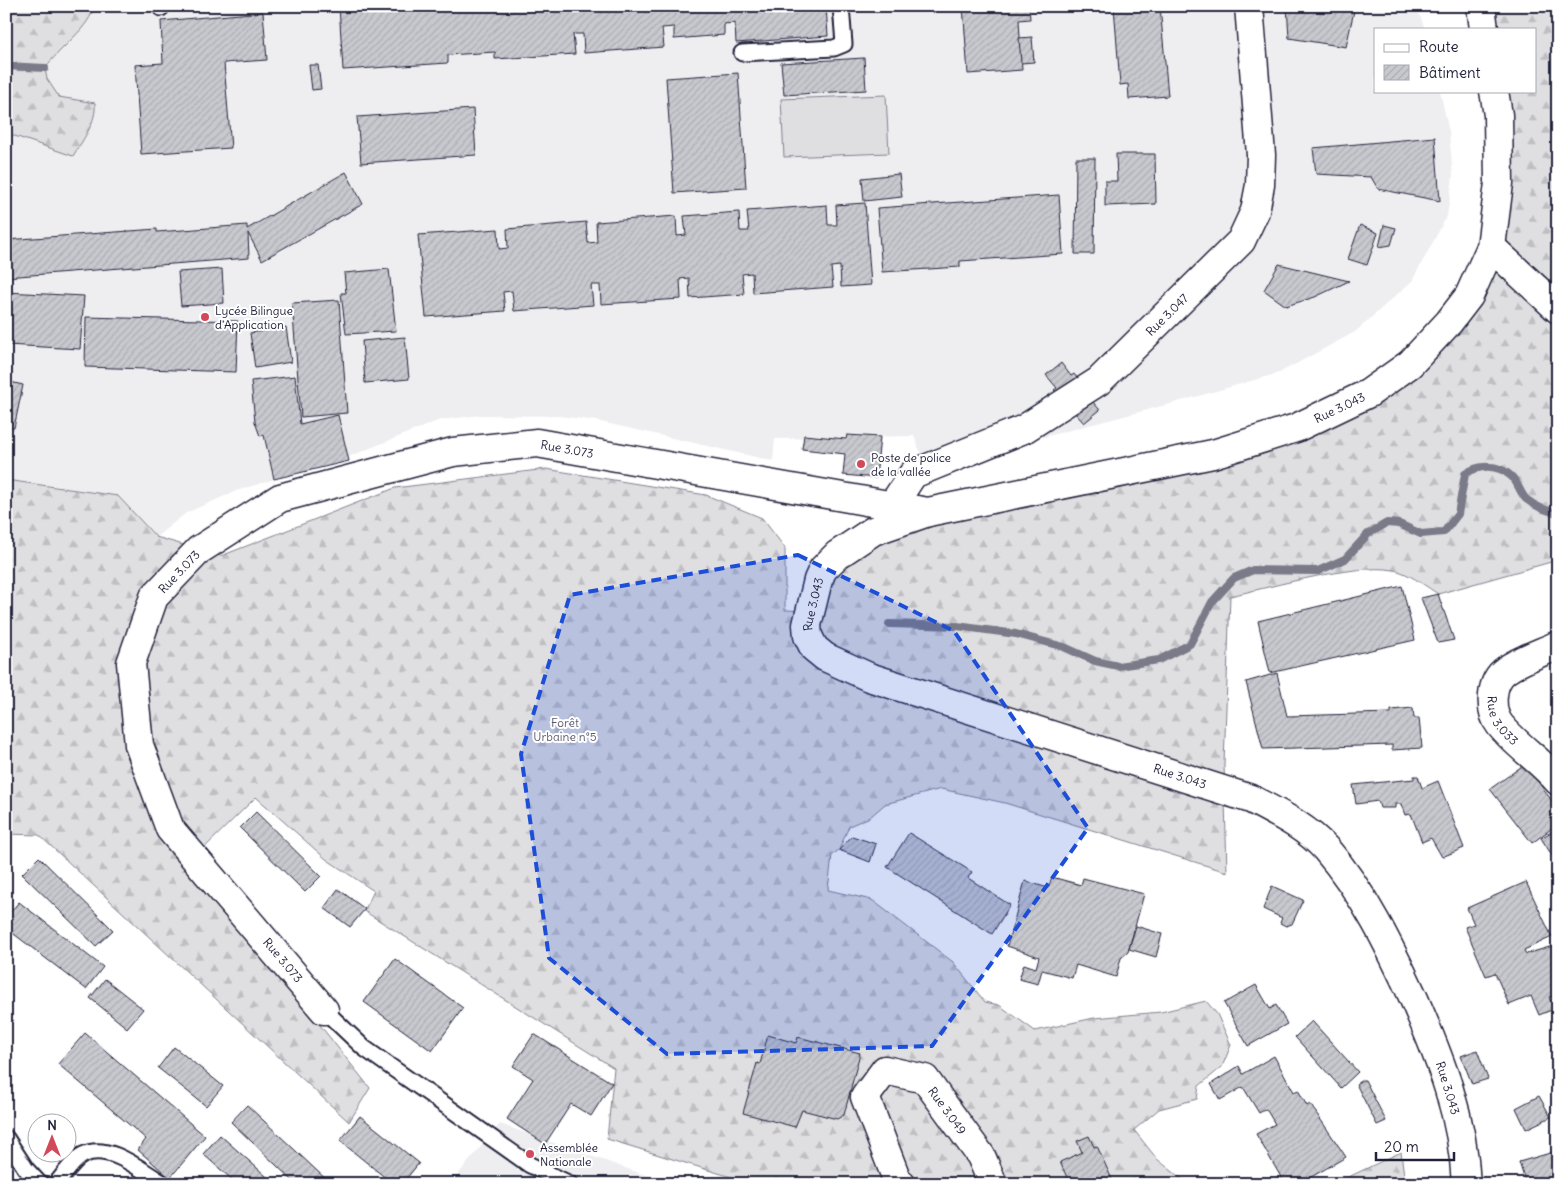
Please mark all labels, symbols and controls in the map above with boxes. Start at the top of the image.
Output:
legend [1374,28,1536,92]
text: Route [1419,37,1459,56]
text: Bâtiment [1419,63,1481,82]
street label: Rue 3.047 [1142,290,1191,339]
place label: Lycée Bilingue d'Application [215,303,293,332]
marker: Lycée Bilingue d'Application [199,311,211,323]
street label: Rue 3.043 [1311,389,1367,426]
street label: Rue 3.073 [540,436,595,460]
place label: Poste de police de la vallée [871,450,951,479]
marker: Poste de police de la vallée [855,458,867,470]
street label: Rue 3.073 [155,547,203,596]
street label: Rue 3.043 [799,576,826,632]
street label: Rue 3.033 [1485,696,1522,748]
park label: Forêt Urbaine n°5 [533,715,597,744]
street label: Rue 3.043 [1152,760,1209,792]
street label: Rue 3.073 [260,935,306,985]
street label: Rue 3.043 [1433,1060,1463,1117]
street label: Rue 3.049 [926,1084,970,1137]
north arrow [28,1112,78,1162]
text: N [47,1116,57,1134]
scale bar [1376,1130,1454,1162]
text: 20 m [1384,1137,1419,1156]
place label: Assemblée Nationale [540,1140,598,1169]
marker: Assemblée Nationale [524,1148,536,1160]

